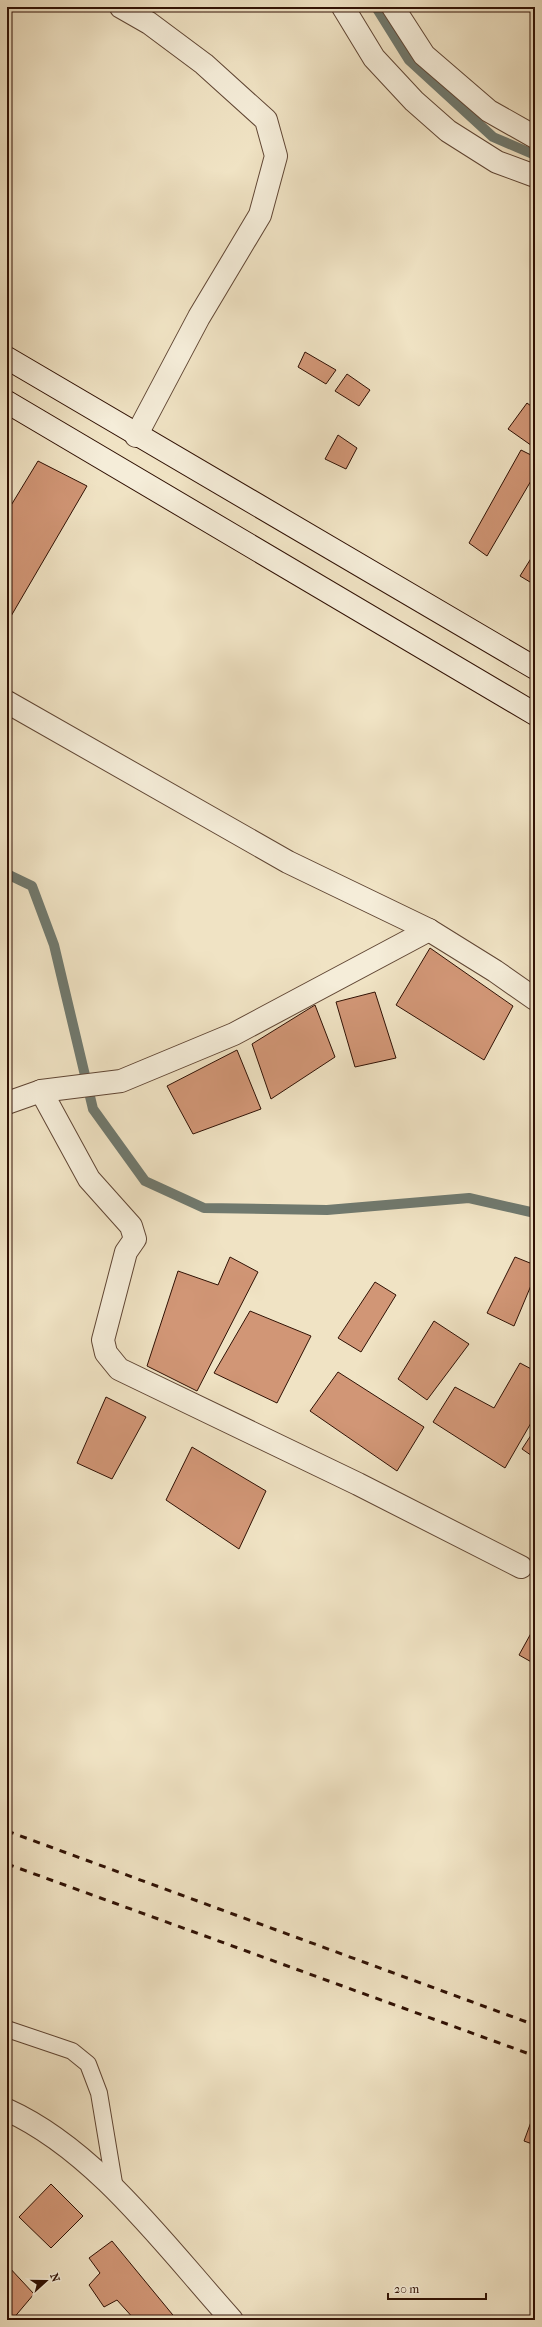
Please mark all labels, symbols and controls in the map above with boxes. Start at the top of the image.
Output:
north arrow [26,2261,66,2301]
text: N [47,2271,63,2284]
scale bar [388,2275,486,2301]
text: 20 m [394,2282,419,2296]

